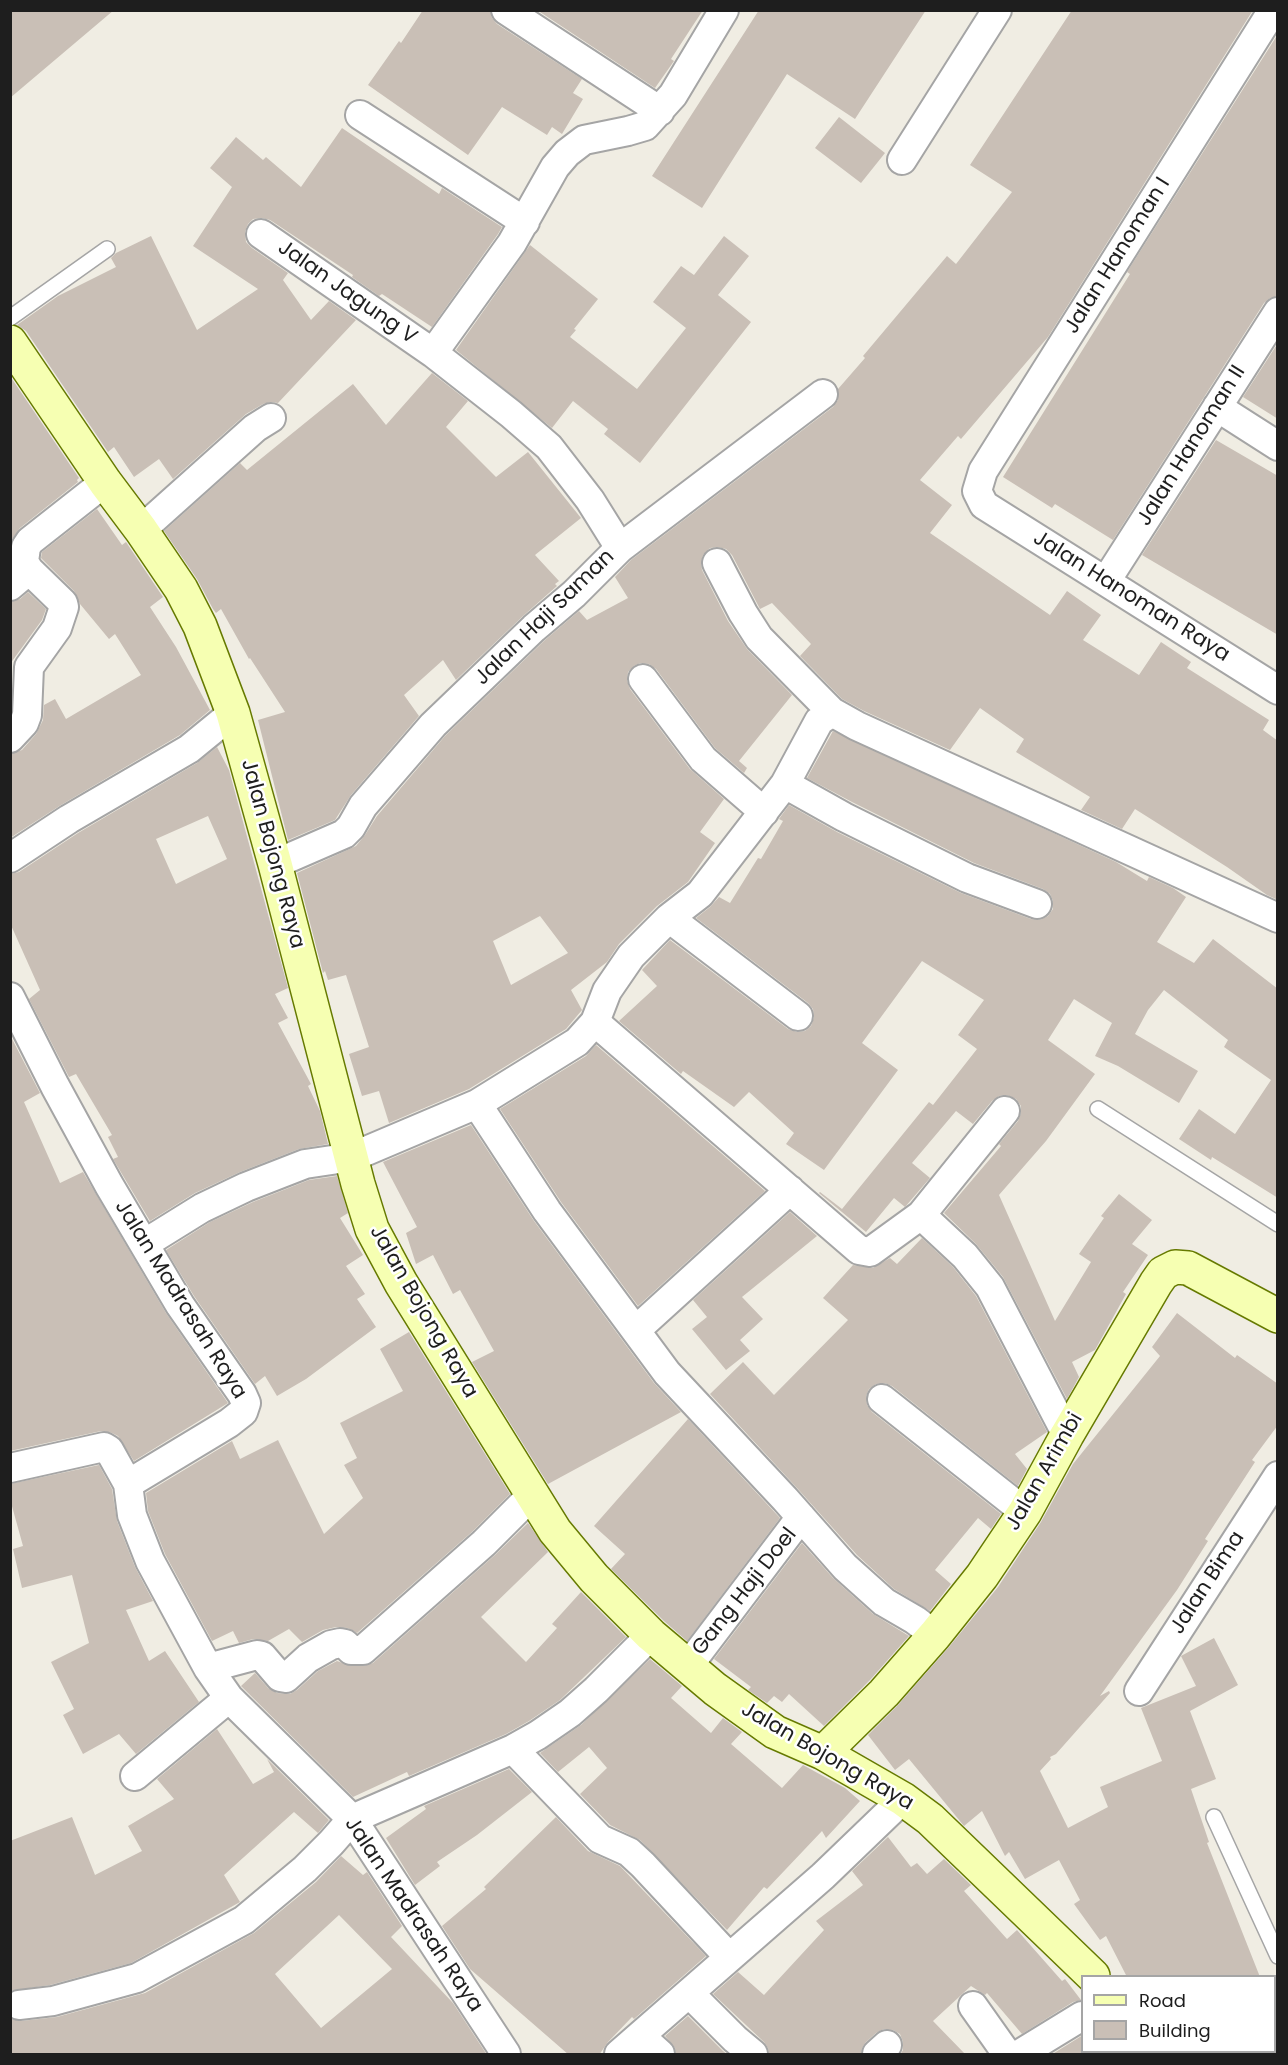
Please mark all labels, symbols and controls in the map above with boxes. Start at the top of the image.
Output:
street label: Jalan Hanoman I [1060,173,1176,339]
street label: Jalan Jagung V [273,236,421,350]
street label: Jalan Hanoman II [1132,361,1252,531]
street label: Jalan Hanoman Raya [1028,526,1234,668]
street label: Jalan Haji Saman [470,545,620,691]
street label: Jalan Bojong Raya [235,757,309,951]
street label: Jalan Madrasah Raya [109,1196,251,1404]
street label: Jalan Bojong Raya [363,1221,483,1403]
street label: Jalan Arimbi [1001,1409,1089,1535]
street label: Gang Haji Doel [687,1523,803,1661]
street label: Jalan Bima [1165,1527,1251,1639]
street label: Jalan Bojong Raya [736,1697,918,1817]
street label: Jalan Madrasah Raya [338,1813,488,2017]
legend [1081,1975,1276,2053]
text: Road [1139,1988,1186,2013]
text: Building [1139,2018,1211,2043]

